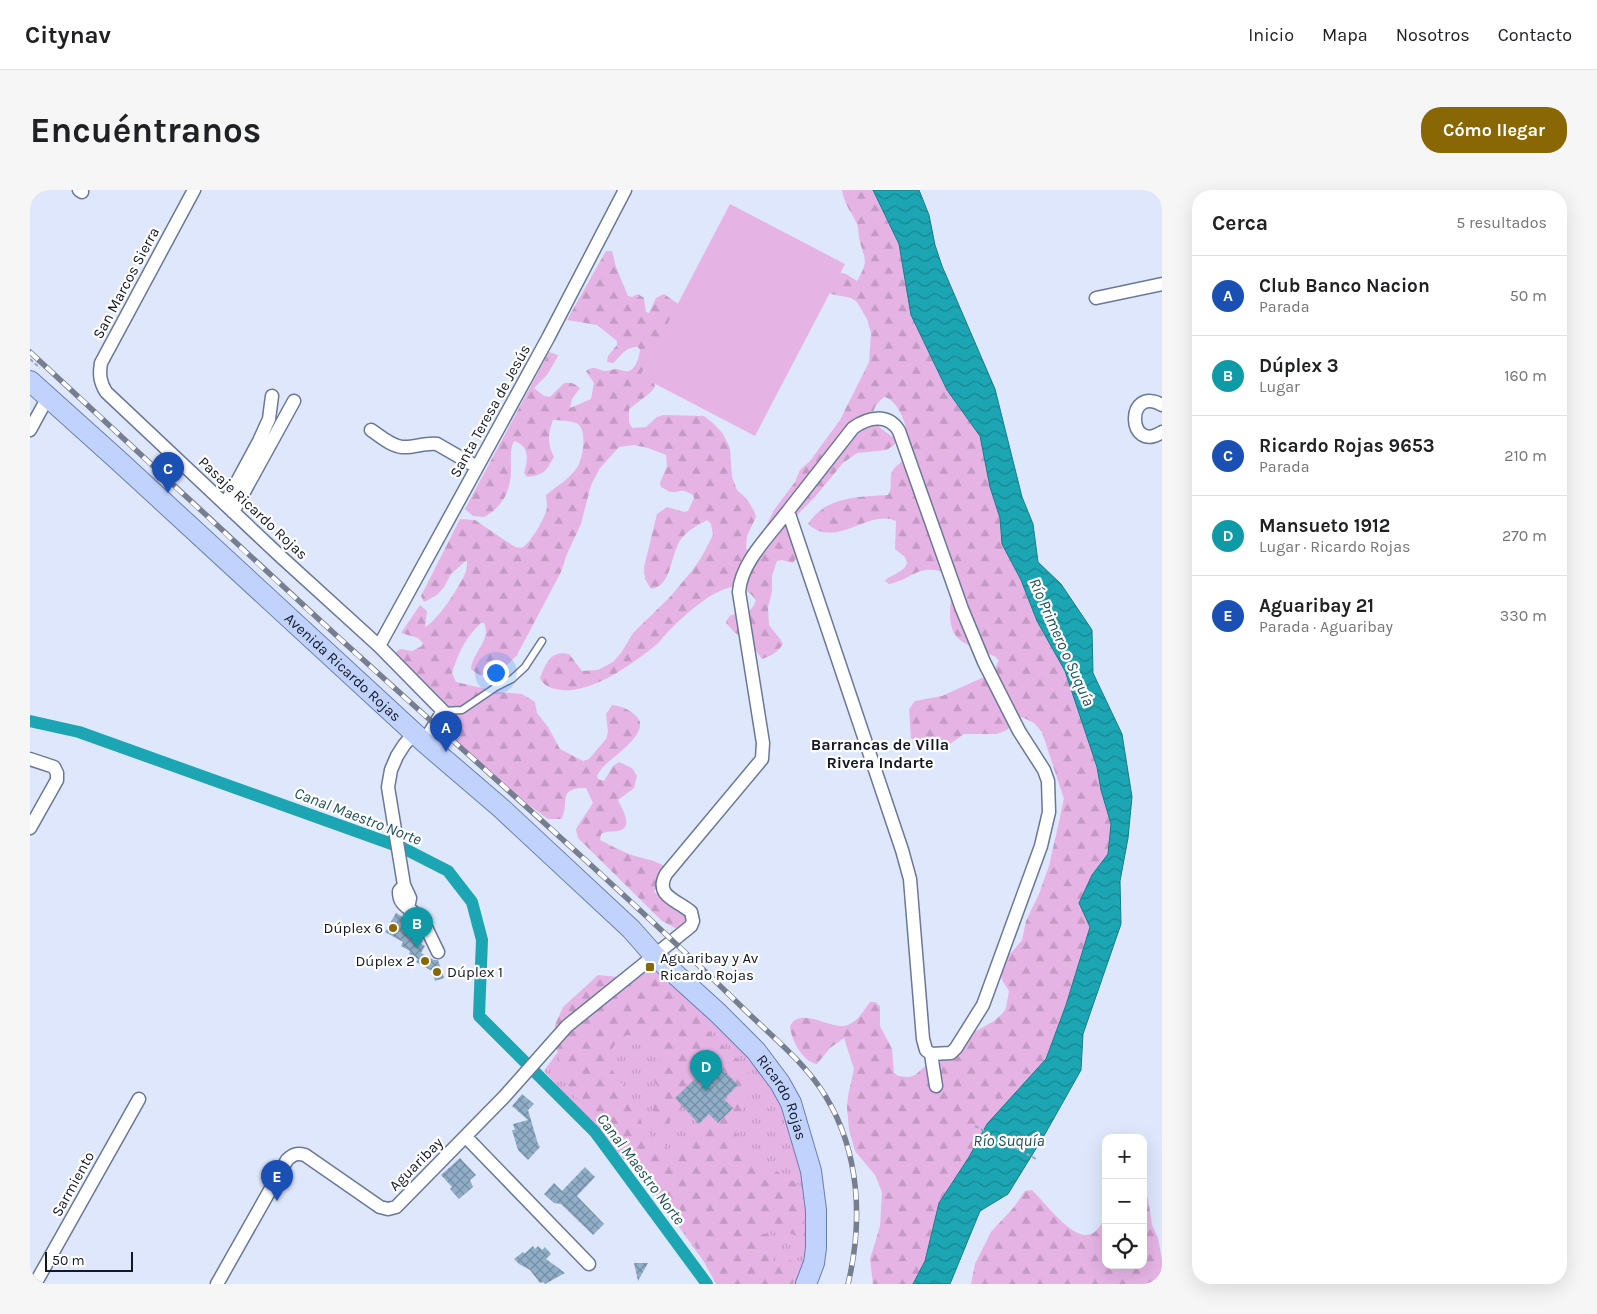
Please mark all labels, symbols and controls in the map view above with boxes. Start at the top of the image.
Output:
text: Citynav [25,21,111,49]
text: Inicio [1248,24,1294,46]
text: Mapa [1322,24,1368,46]
text: Nosotros [1396,24,1470,46]
text: Contacto [1498,24,1572,46]
button: Cómo llegar [1421,107,1567,153]
text: Encuéntranos [30,110,261,151]
text: Cerca [1212,211,1268,235]
text: 5 resultados [1456,213,1547,232]
street label: San Marcos Sierra [89,224,163,342]
text: Club Banco Nacion [1259,275,1430,297]
text: A [1223,286,1233,305]
text: 50 m [1510,286,1547,305]
text: Parada [1259,297,1310,316]
street label: Santa Teresa de Jesús [446,341,534,481]
text: Dúplex 3 [1259,355,1339,377]
text: B [1223,366,1233,385]
text: 160 m [1504,366,1547,385]
text: Lugar [1259,377,1300,396]
text: Ricardo Rojas 9653 [1259,435,1435,457]
text: C [1223,446,1233,465]
text: 210 m [1504,446,1547,465]
pin: C [152,452,184,493]
street label: Pasaje Ricardo Rojas [195,453,311,563]
text: Parada [1259,457,1310,476]
text: Mansueto 1912 [1259,515,1390,537]
text: D [1223,526,1233,545]
text: 270 m [1502,526,1547,545]
text: Lugar · Ricardo Rojas [1259,537,1410,556]
water label: Río Primero o Suquía [1025,575,1099,709]
text: Aguaribay 21 [1259,595,1374,617]
text: E [1223,606,1233,625]
text: 330 m [1500,606,1547,625]
street label: Avenida Ricardo Rojas [281,609,405,725]
text: Parada · Aguaribay [1259,617,1393,636]
your location [483,660,509,686]
pin: A [430,711,462,752]
district label: Barrancas de Villa Rivera Indarte [811,735,949,772]
water label: Canal Maestro Norte [292,783,425,849]
pin: B [401,907,433,948]
place label: Dúplex 6 [324,919,383,937]
marker: Dúplex 6 [387,922,399,934]
place label: Aguaribay y Av Ricardo Rojas [660,949,759,984]
place label: Dúplex 2 [355,952,415,970]
marker: Dúplex 2 [419,955,431,967]
marker: Aguaribay y Av Ricardo Rojas [644,961,656,973]
place label: Dúplex 1 [447,963,503,981]
marker: Dúplex 1 [431,966,443,978]
pin: D [690,1050,722,1091]
street label: Ricardo Rojas [753,1051,810,1142]
water label: Canal Maestro Norte [593,1110,689,1229]
water label: Río Suquía [973,1131,1045,1150]
street label: Aguaribay [385,1133,447,1195]
map controls [1102,1134,1147,1269]
button: + [1102,1134,1147,1179]
street label: Sarmiento [48,1148,98,1220]
pin: E [261,1160,293,1201]
button: − [1102,1179,1147,1224]
button: locate [1102,1224,1147,1269]
scale bar [45,1249,132,1272]
text: 50 m [52,1252,85,1269]

